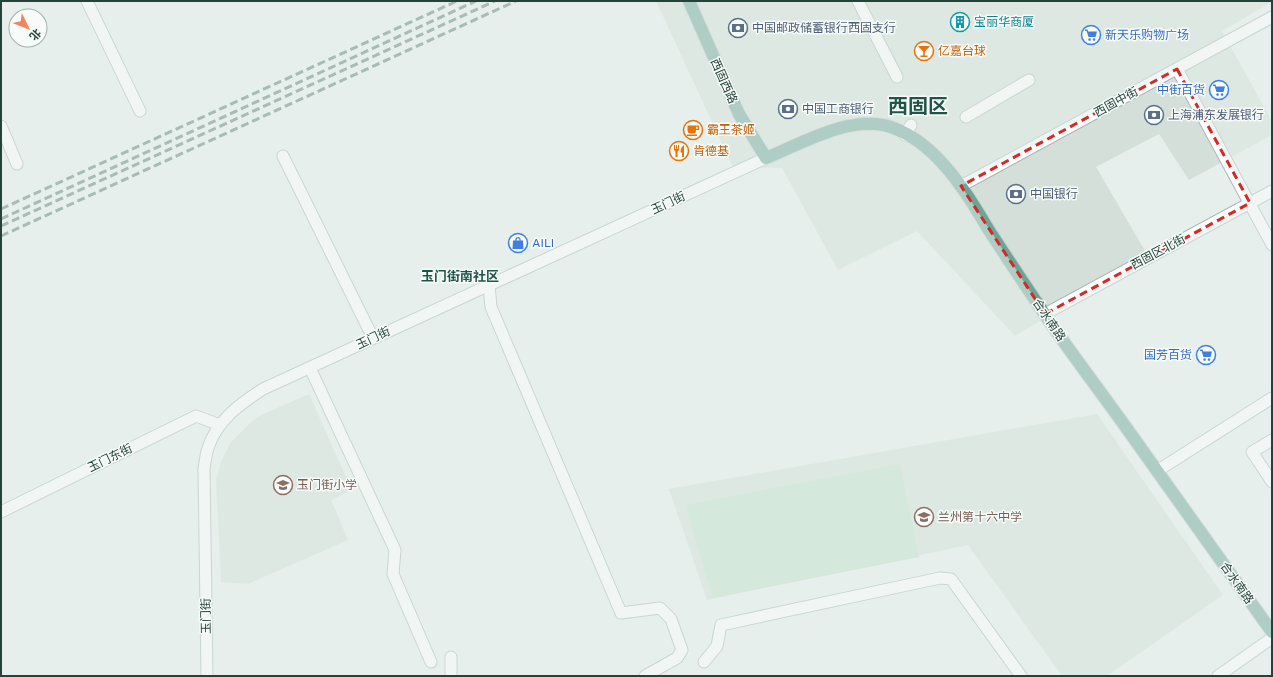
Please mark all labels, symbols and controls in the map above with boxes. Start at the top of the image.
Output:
north arrow [8,8,48,48]
building icon: 宝丽华商厦 [949,11,971,33]
place label: 宝丽华商厦 [974,15,1034,29]
bank icon: 中国邮政储蓄银行西固支行 [727,17,749,39]
place label: 中国邮政储蓄银行西固支行 [752,21,896,35]
supermarket icon: 新天乐购物广场 [1080,24,1102,46]
text: 北 [27,27,43,43]
place label: 新天乐购物广场 [1105,28,1189,42]
bar icon: 亿嘉台球 [913,40,935,62]
place label: 亿嘉台球 [938,44,986,58]
street label: 西固西路 [708,56,740,106]
supermarket icon: 中街百货 [1208,79,1230,101]
place label: 中街百货 [1157,83,1205,97]
street label: 西固中街 [1092,84,1140,120]
district label: 西固区 [888,94,948,118]
bank icon: 中国工商银行 [777,98,799,120]
place label: 中国工商银行 [802,102,874,116]
bank icon: 上海浦东发展银行 [1143,104,1165,126]
place label: 上海浦东发展银行 [1168,108,1264,122]
cafe icon: 霸王茶姬 [682,119,704,141]
place label: 霸王茶姬 [707,123,755,137]
restaurant icon: 肯德基 [668,140,690,162]
place label: 肯德基 [693,144,729,158]
bank icon: 中国银行 [1005,183,1027,205]
place label: 中国银行 [1030,187,1078,201]
street label: 玉门街 [649,189,687,217]
shop icon: AILI [507,232,529,254]
street label: 西固区北街 [1128,232,1188,272]
place label: AILI [532,236,554,250]
district label: 玉门街南社区 [421,269,499,284]
street label: 合水南路 [1030,296,1068,344]
street label: 玉门街 [354,324,392,352]
supermarket icon: 国芳百货 [1195,344,1217,366]
place label: 国芳百货 [1144,348,1192,362]
street label: 玉门东街 [85,441,135,475]
school or university icon: 玉门街小学 [272,474,294,496]
place label: 玉门街小学 [297,478,357,492]
school or university icon: 兰州第十六中学 [913,506,935,528]
place label: 兰州第十六中学 [938,510,1022,524]
street label: 合水南路 [1217,559,1257,607]
street label: 玉门街 [199,598,213,634]

